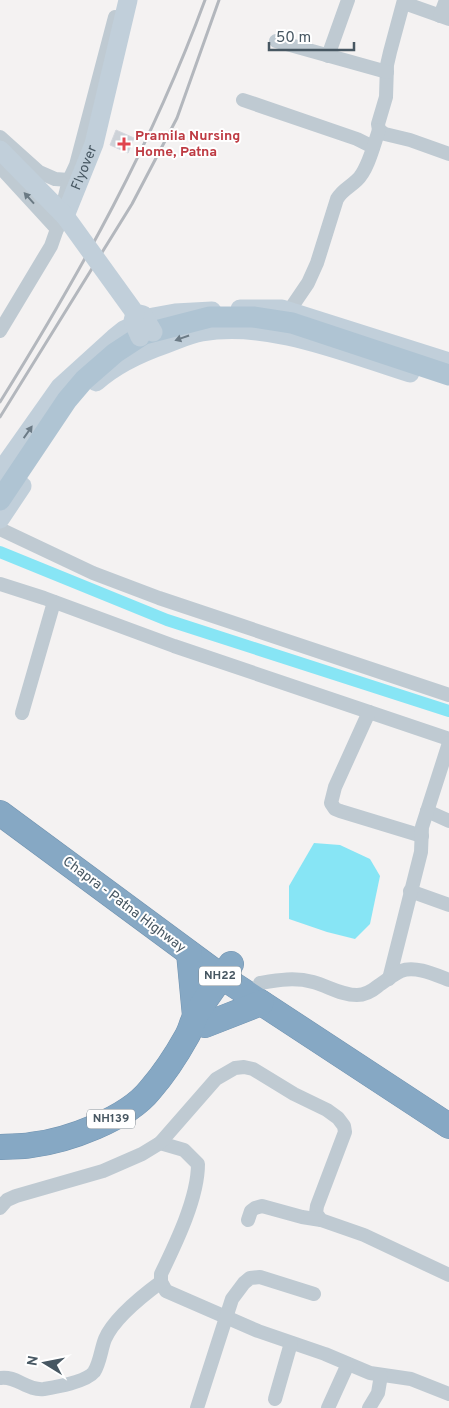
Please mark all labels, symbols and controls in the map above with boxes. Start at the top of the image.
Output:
scale bar [269,20,354,52]
text: 50 m [276,29,311,48]
place label: Pramila Nursing Home, Patna [135,128,240,161]
marker: Pramila Nursing Home, Patna [117,137,131,151]
street label: Flyover [68,142,101,193]
one-way arrow [23,193,35,205]
one-way arrow [174,335,189,343]
one-way arrow [23,425,33,439]
street label: Chapra - Patna Highway [59,853,189,957]
road number: NH22 [199,966,241,986]
road number: NH139 [87,1110,135,1128]
north arrow [20,1338,70,1388]
text: N [24,1355,43,1367]

